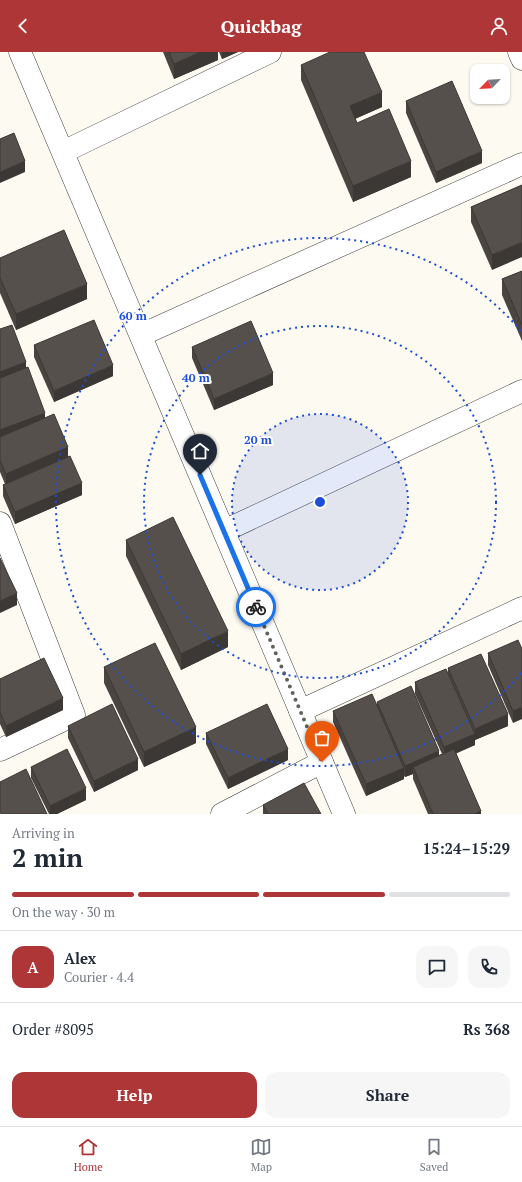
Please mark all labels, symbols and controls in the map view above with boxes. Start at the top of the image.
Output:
text: Quickbag [221,14,301,38]
icon: back [12,15,34,37]
icon: person [488,15,510,37]
north arrow [470,64,510,104]
map controls [470,64,510,104]
text: 60 m [119,308,147,323]
text: 40 m [182,370,210,385]
text: 20 m [244,432,272,447]
pin [183,434,217,475]
icon: home [189,440,211,462]
centre of rings [313,495,327,509]
courier [236,587,276,627]
icon: bike [245,596,267,618]
pin [305,721,339,762]
icon: bag [311,727,333,749]
text: Arriving in [12,824,75,842]
text: 15:24–15:29 [423,838,510,858]
text: 2 min [12,840,83,874]
text: On the way · 30 m [12,903,115,921]
button: chat [416,946,458,988]
button: phone [468,946,510,988]
text: Alex [64,948,96,968]
text: A [28,957,38,977]
text: Courier · 4.4 [64,968,134,986]
text: Order #8095 [12,1019,94,1039]
text: Rs 368 [463,1019,510,1039]
button: Help [12,1072,257,1118]
button: Share [265,1072,510,1118]
tab: Home [74,1136,103,1174]
tab: Map [250,1136,272,1174]
tab: Saved [420,1136,448,1174]

